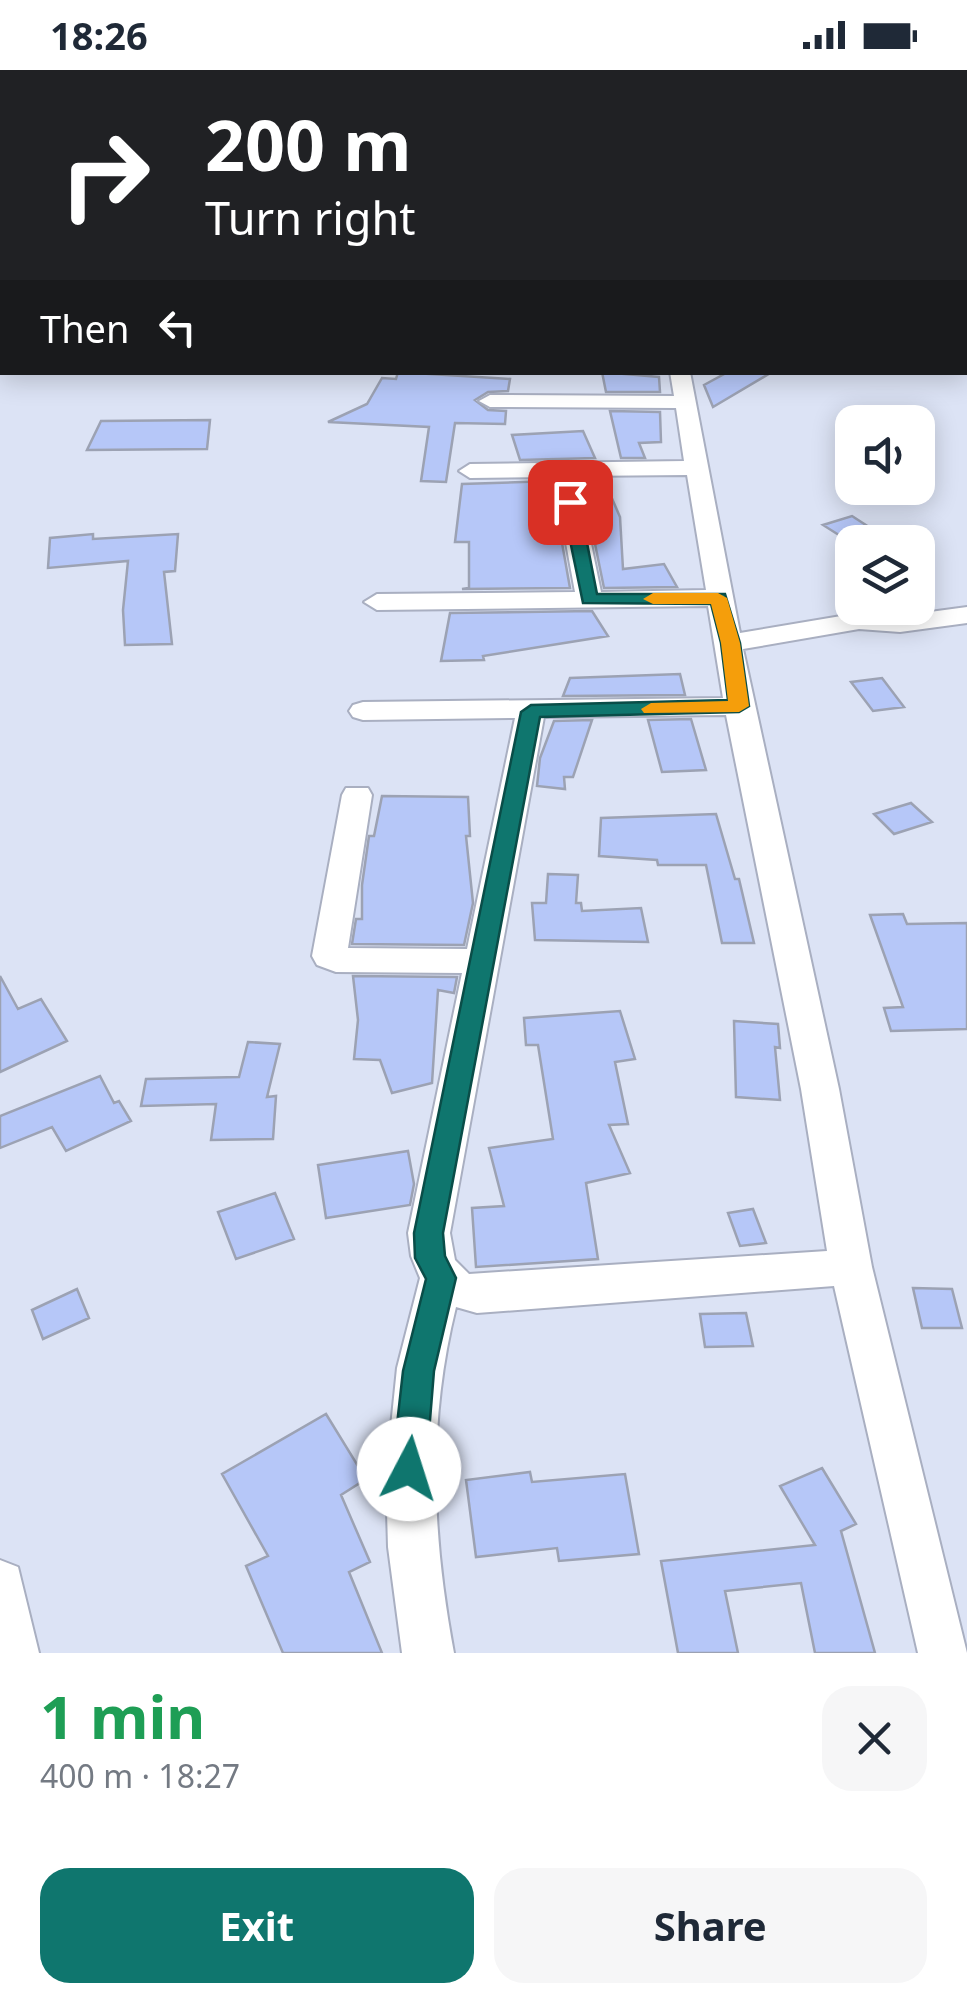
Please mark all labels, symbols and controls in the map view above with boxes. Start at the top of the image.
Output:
text: 18:26 [50,9,148,61]
text: 200 m [205,96,412,192]
icon: right [40,110,170,240]
text: Turn right [205,187,416,248]
icon: left [150,300,205,355]
text: Then [40,302,130,354]
map controls [835,405,935,625]
button: sound [835,405,935,505]
pin [528,460,613,545]
icon: arrive [543,475,598,530]
button: layers [835,525,935,625]
position arrow [357,1417,461,1521]
text: 1 min [40,1675,205,1757]
button: close [822,1686,927,1791]
text: 400 m · 18:27 [40,1754,240,1797]
button: Exit [40,1868,474,1983]
button: Share [494,1868,927,1983]

